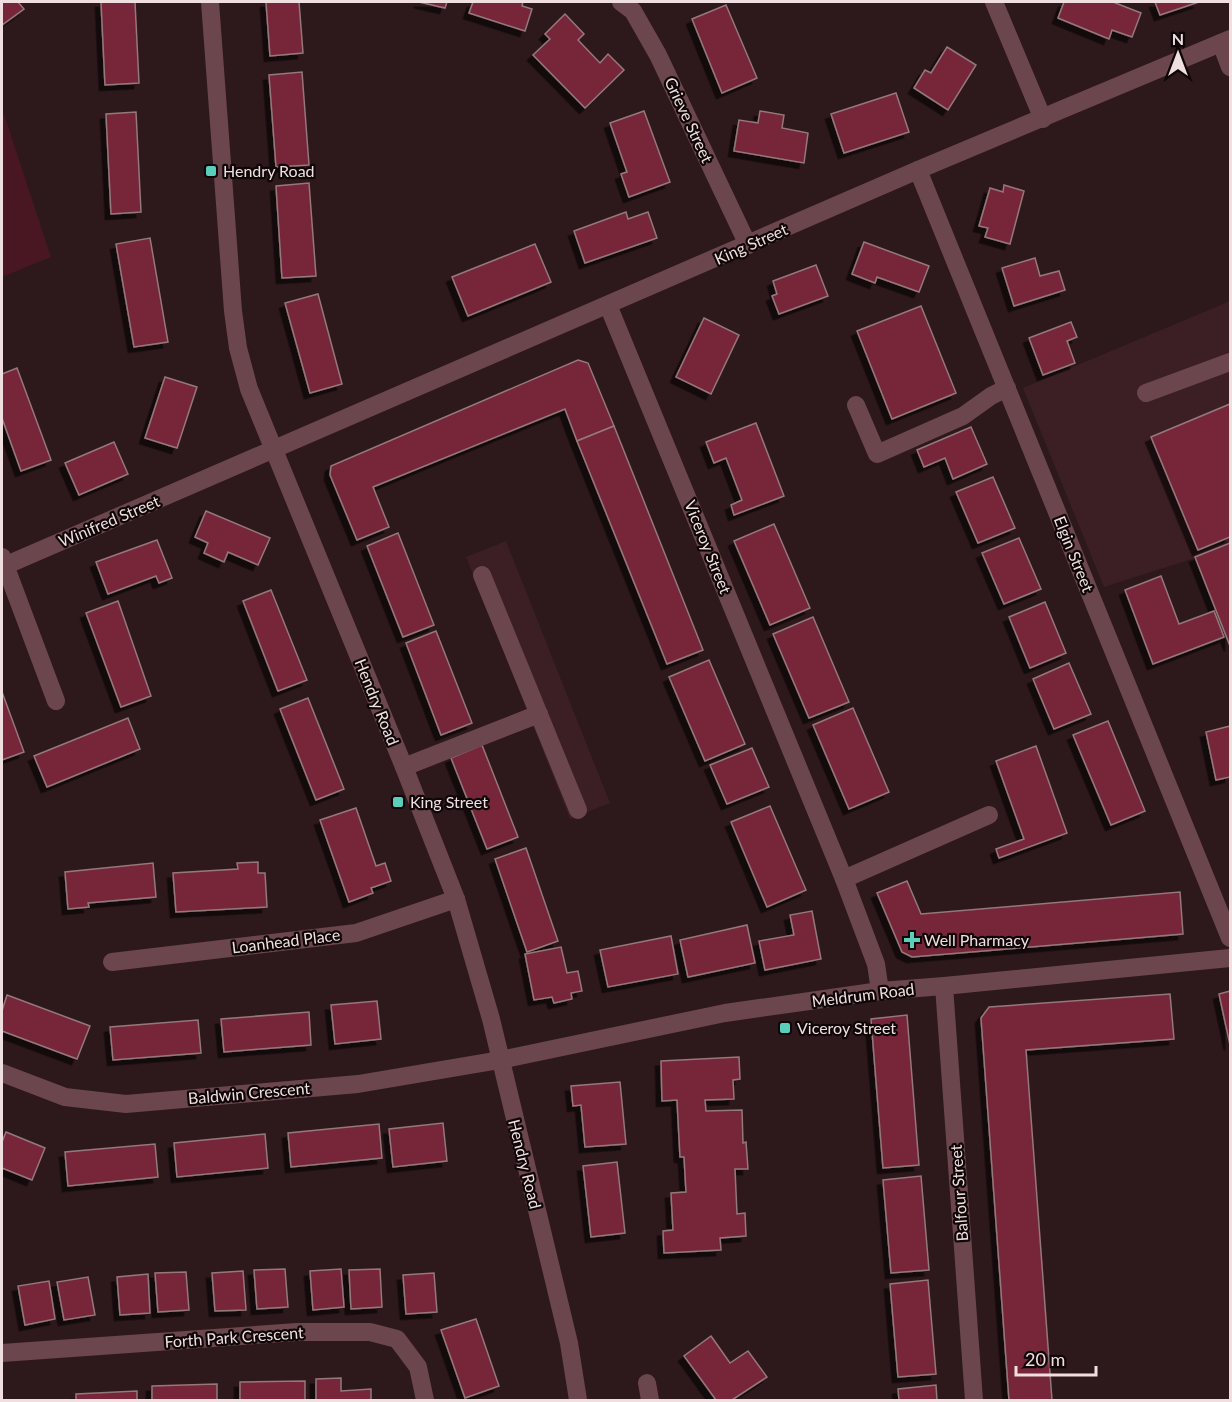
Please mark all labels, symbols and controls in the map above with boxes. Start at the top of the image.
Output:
north arrow [1148,24,1208,84]
text: N [1172,29,1184,48]
street label: Grieve Street [661,74,718,166]
place label: Hendry Road [223,161,315,180]
marker: Hendry Road [204,164,218,178]
street label: King Street [711,219,790,268]
street label: Winifred Street [55,491,162,550]
street label: Viceroy Street [681,497,736,597]
street label: Elgin Street [1051,513,1098,595]
street label: Hendry Road [352,656,403,748]
place label: King Street [410,792,488,811]
marker: King Street [391,795,405,809]
street label: Loanhead Place [231,924,341,957]
place label: Well Pharmacy [924,930,1030,949]
marker: Well Pharmacy [905,933,919,947]
street label: Meldrum Road [811,979,915,1010]
place label: Viceroy Street [797,1018,896,1037]
marker: Viceroy Street [778,1021,792,1035]
street label: Baldwin Crescent [187,1078,311,1107]
street label: Hendry Road [505,1117,546,1211]
street label: Balfour Street [946,1144,971,1242]
street label: Forth Park Crescent [164,1322,304,1351]
scale bar [1016,1339,1096,1377]
text: 20 m [1025,1348,1065,1370]

